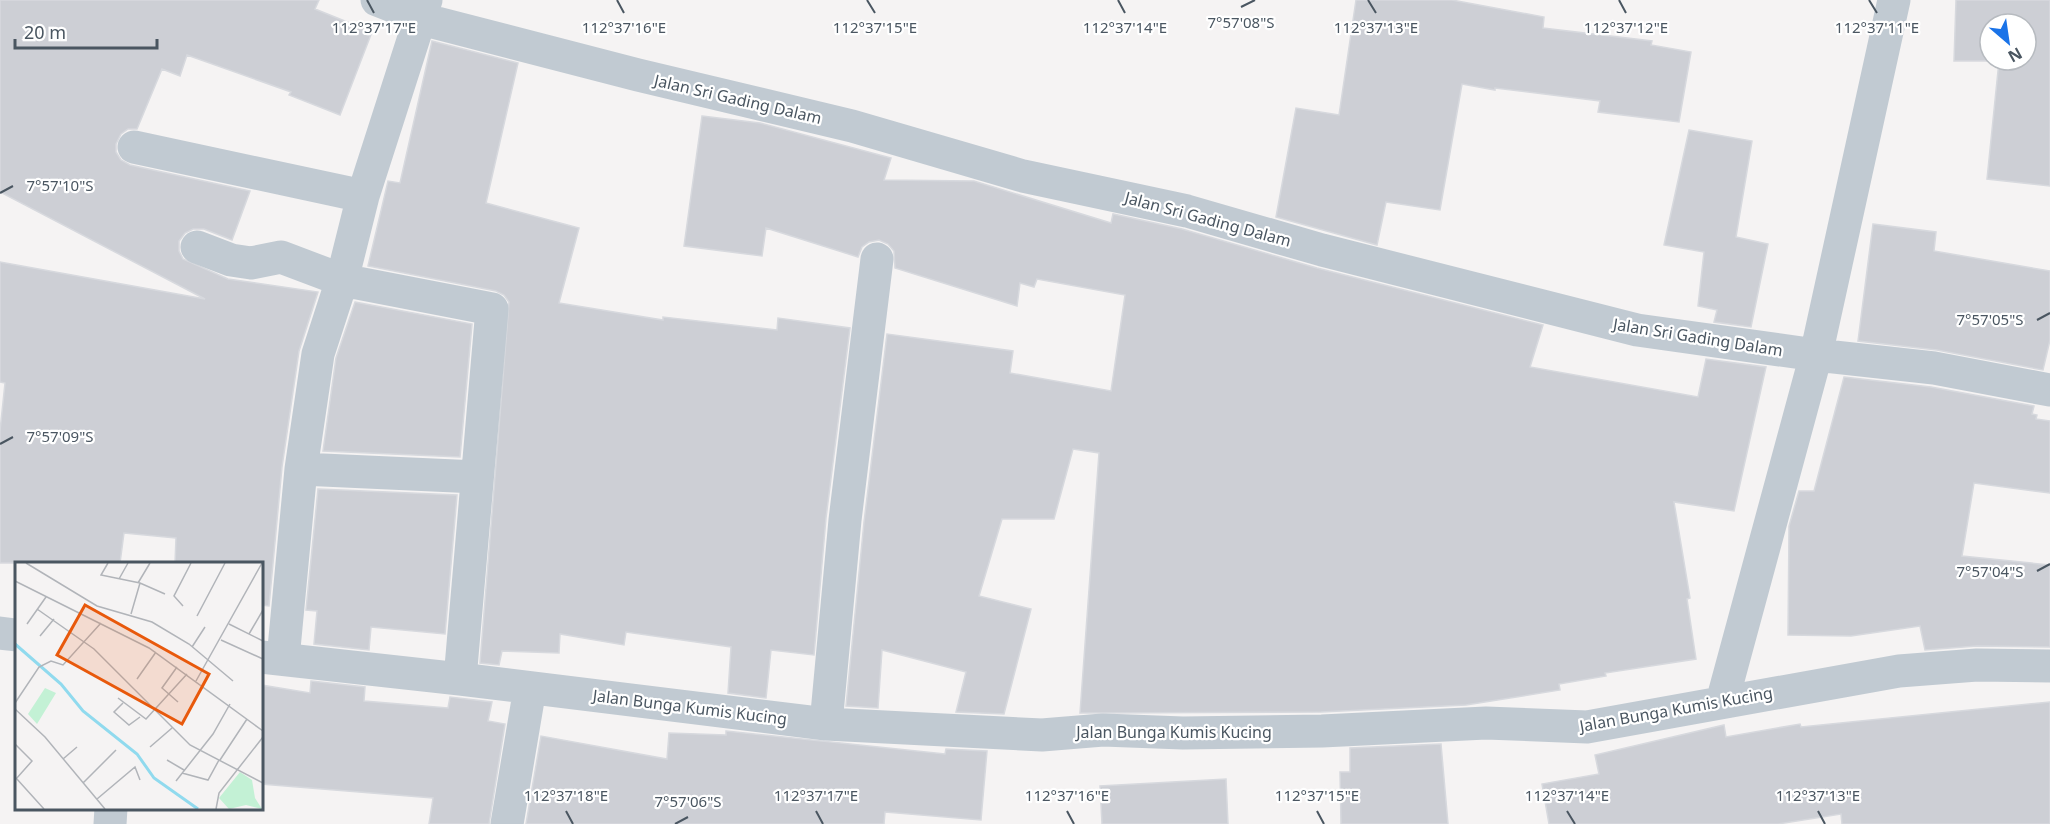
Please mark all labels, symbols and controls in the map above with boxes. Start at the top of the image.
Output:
scale bar [15,12,158,50]
text: 7°57'08"S [1207,12,1275,32]
north arrow [1978,12,2038,72]
text: 112°37'17"E [332,17,416,37]
text: 112°37'16"E [582,17,666,37]
text: 112°37'15"E [833,17,917,37]
text: 112°37'14"E [1083,17,1167,37]
text: 112°37'13"E [1334,17,1418,37]
text: 112°37'12"E [1584,17,1668,37]
text: 112°37'11"E [1835,17,1919,37]
text: 20 m [24,20,66,44]
text: N [2004,42,2026,68]
street label: Jalan Sri Gading Dalam [650,69,824,129]
text: 7°57'10"S [26,175,94,195]
street label: Jalan Sri Gading Dalam [1120,186,1294,252]
text: 7°57'05"S [1956,309,2024,329]
street label: Jalan Sri Gading Dalam [1610,312,1784,361]
text: 7°57'09"S [26,426,94,446]
text: 7°57'04"S [1956,561,2024,581]
inset map [15,562,262,809]
street label: Jalan Bunga Kumis Kucing [1576,681,1774,737]
street label: Jalan Bunga Kumis Kucing [590,684,788,730]
street label: Jalan Bunga Kumis Kucing [1074,721,1272,743]
text: 112°37'18"E [524,785,608,805]
text: 112°37'17"E [774,785,858,805]
text: 112°37'16"E [1025,785,1109,805]
text: 112°37'15"E [1275,785,1359,805]
text: 112°37'14"E [1525,785,1609,805]
text: 112°37'13"E [1776,785,1860,805]
text: 7°57'06"S [654,791,722,811]

